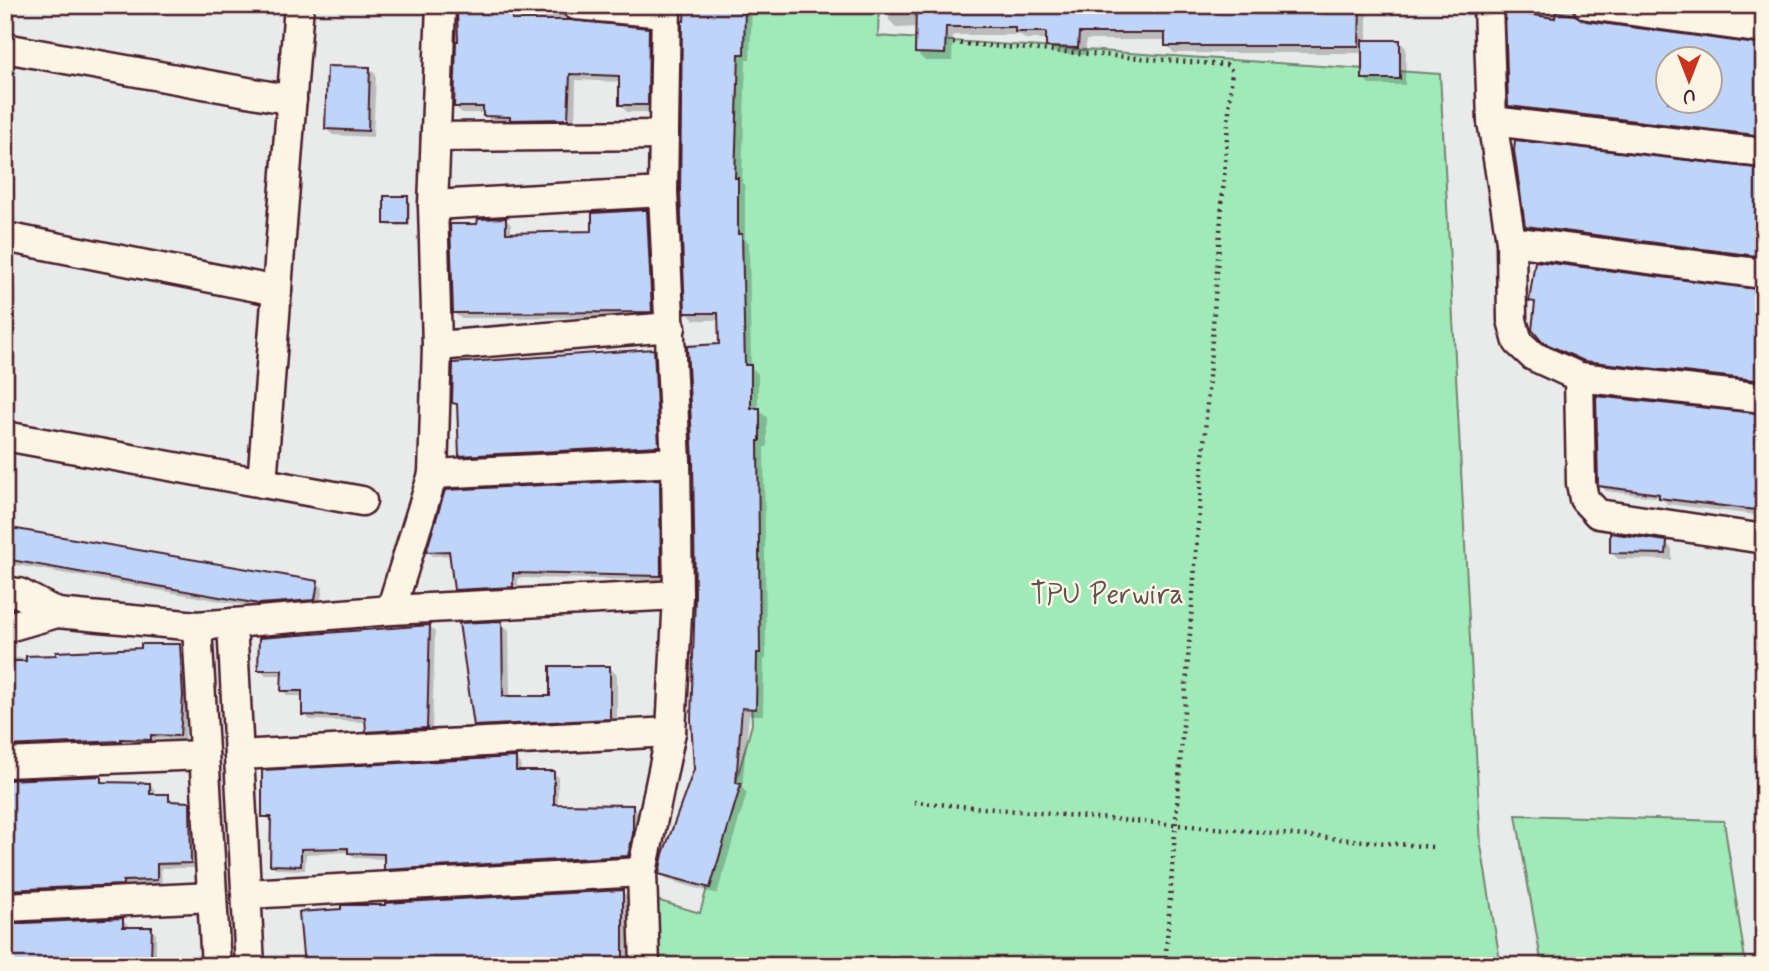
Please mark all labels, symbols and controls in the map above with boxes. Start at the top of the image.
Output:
north arrow [1654,46,1724,116]
text: U [1683,83,1695,108]
park label: TPU Perwira [1030,577,1184,614]

